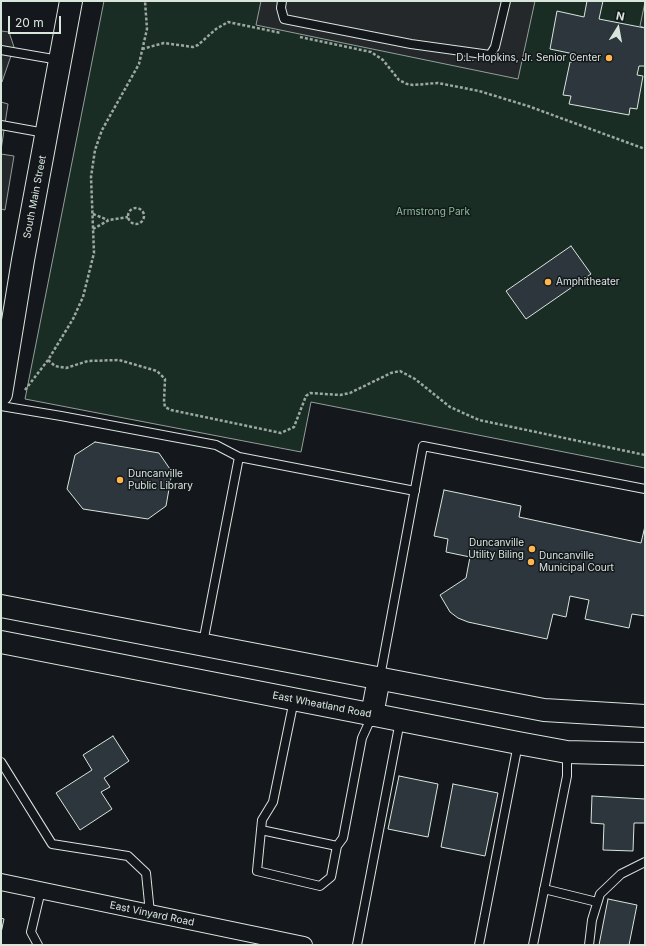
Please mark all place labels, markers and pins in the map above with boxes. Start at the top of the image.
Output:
place label: D.L. Hopkins, Jr. Senior Center [456,52,601,64]
marker: D.L. Hopkins, Jr. Senior Center [604,53,614,63]
place label: Amphitheater [556,276,620,288]
marker: Amphitheater [543,277,553,287]
place label: Duncanville Public Library [128,468,193,492]
marker: Duncanville Public Library [115,475,125,485]
place label: Duncanville Utility Biling [468,537,524,560]
marker: Duncanville Utility Biling [527,544,537,554]
place label: Duncanville Municipal Court [539,550,614,574]
marker: Duncanville Municipal Court [526,557,536,567]

